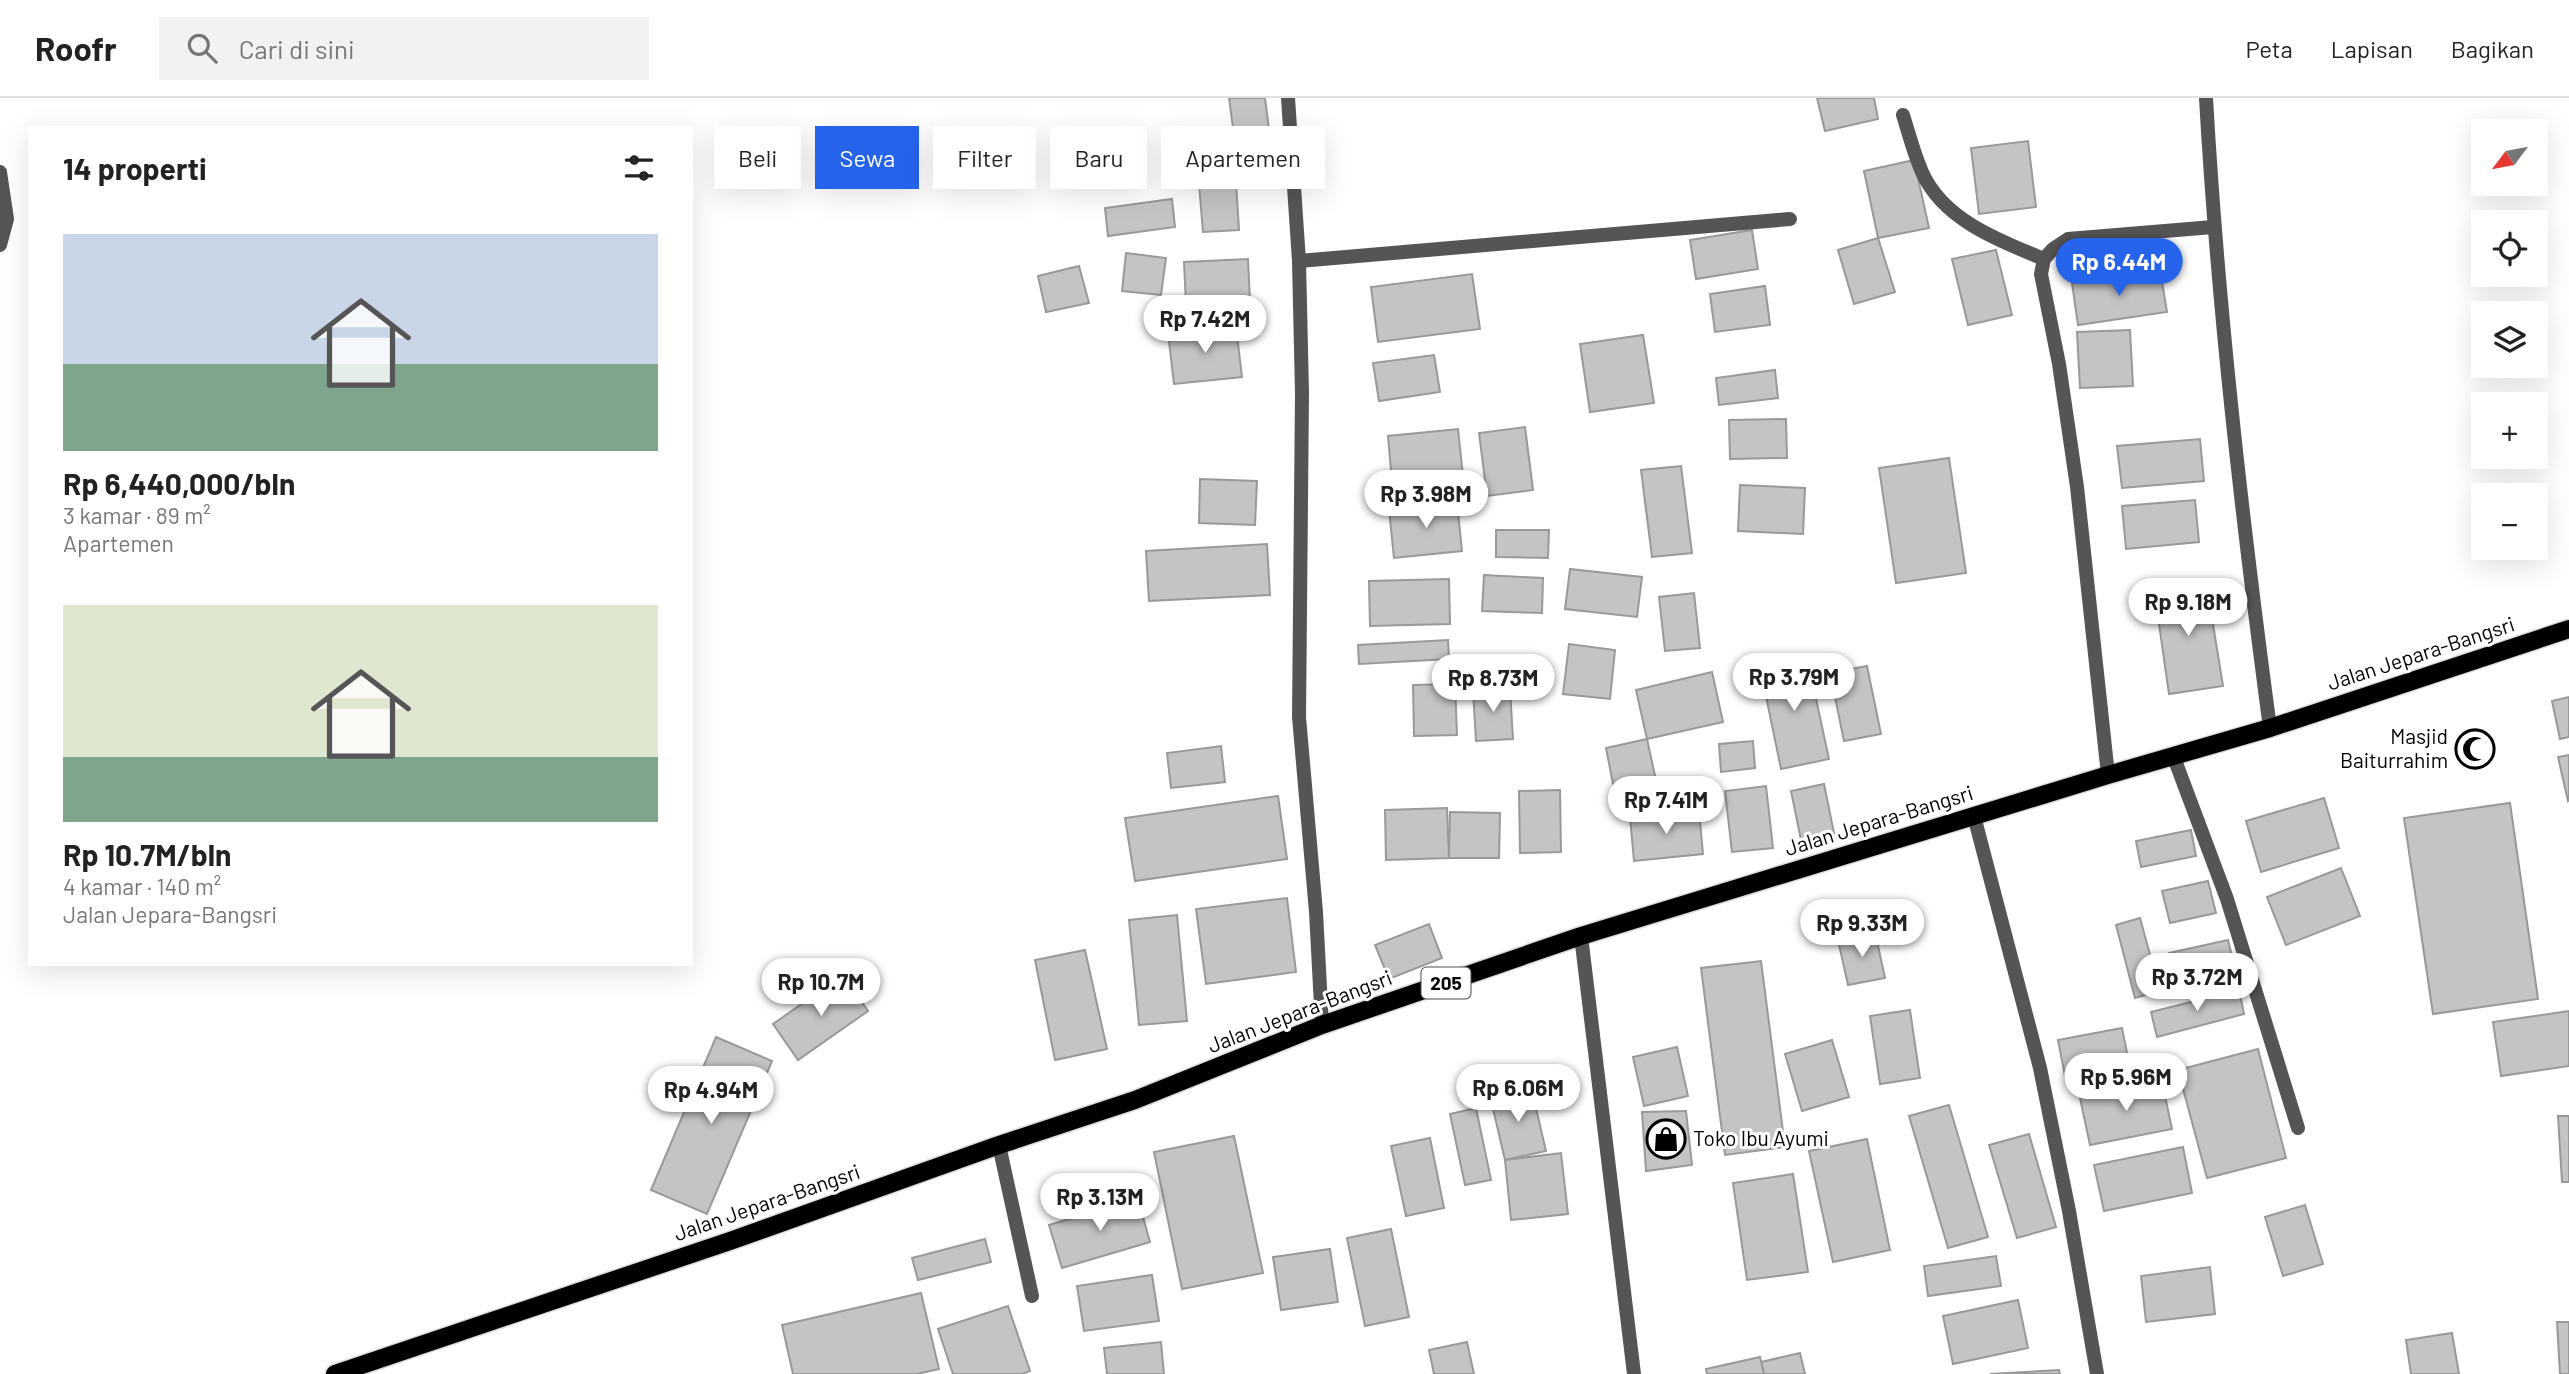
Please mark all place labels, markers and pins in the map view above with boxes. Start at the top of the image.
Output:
pin: Rp 6.44M [2047,238,2191,298]
pin: Rp 7.42M [1133,296,1277,355]
pin: Rp 3.98M [1354,470,1498,530]
pin: Rp 9.18M [2116,578,2260,638]
pin: Rp 8.73M [1421,654,1565,714]
pin: Rp 3.79M [1722,654,1866,713]
place label: Masjid Baiturrahim [2340,723,2448,772]
mosque icon: Masjid Baiturrahim [2454,728,2496,770]
pin: Rp 7.41M [1594,776,1738,836]
pin: Rp 9.33M [1790,900,1934,959]
pin: Rp 3.72M [2125,954,2269,1013]
pin: Rp 10.7M [749,958,893,1018]
pin: Rp 5.96M [2054,1054,2198,1113]
pin: Rp 6.06M [1446,1065,1590,1124]
pin: Rp 4.94M [639,1066,783,1126]
shop icon: Toko Ibu Ayumi [1645,1118,1687,1160]
place label: Toko Ibu Ayumi [1693,1125,1829,1150]
pin: Rp 3.13M [1028,1174,1172,1233]

